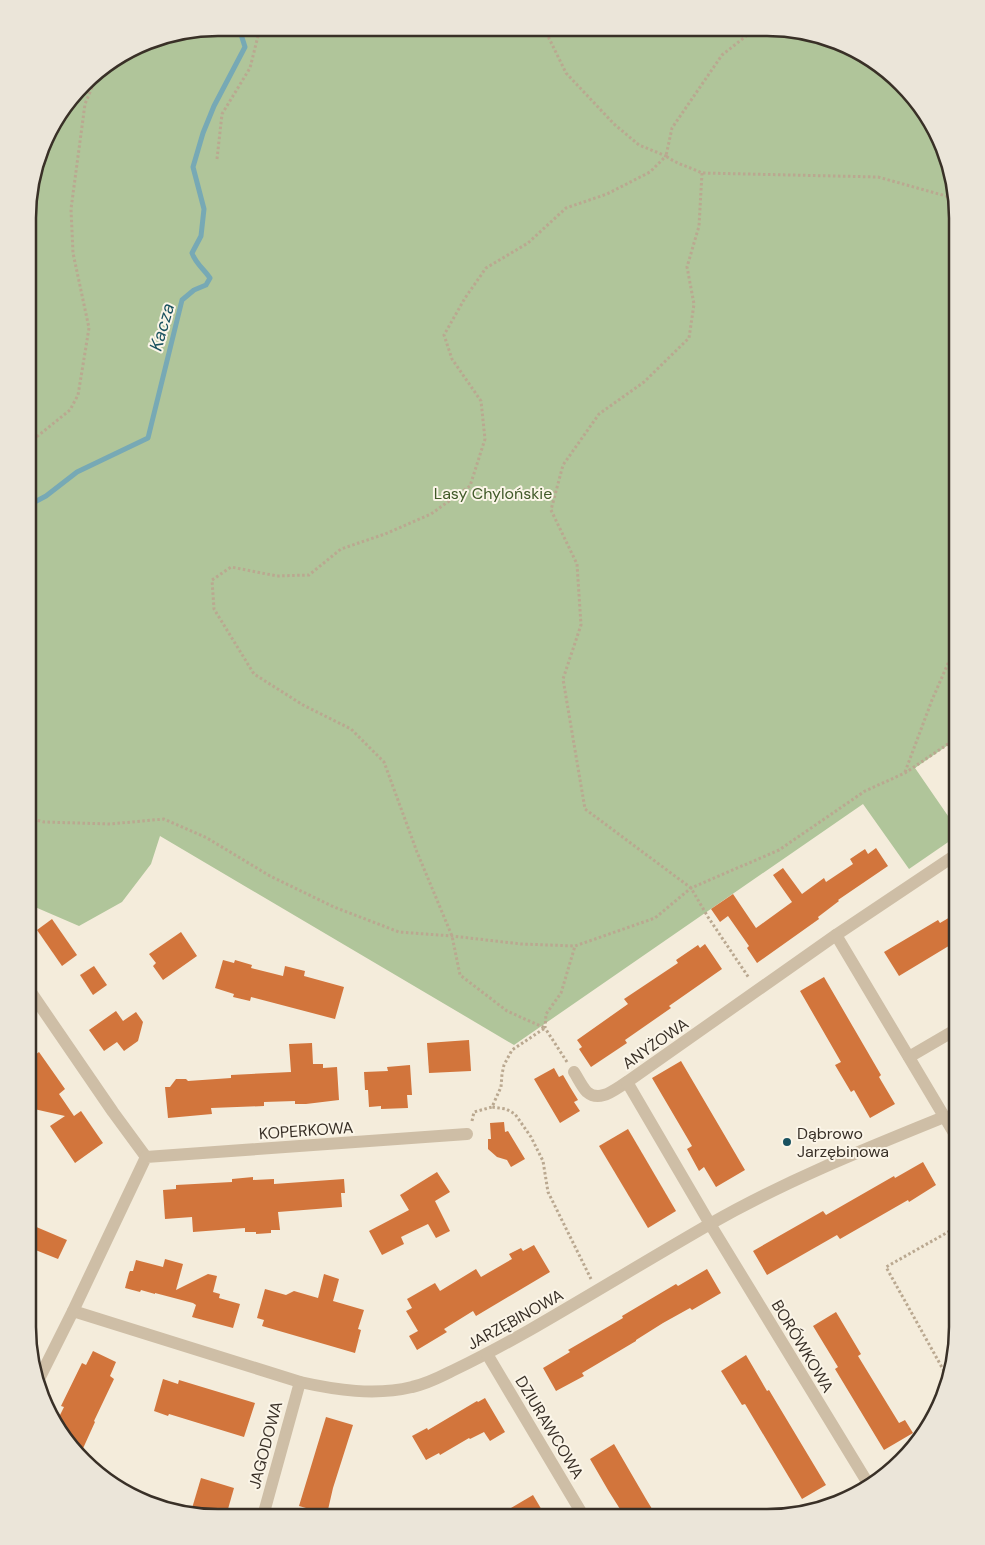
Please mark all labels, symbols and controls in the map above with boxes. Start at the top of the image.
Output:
water label: Kacza [144,300,180,354]
park label: Lasy Chylońskie [434,483,552,504]
street label: ANYŻOWA [618,1013,693,1074]
street label: KOPERKOWA [258,1117,354,1144]
place label: Dąbrowo Jarzębinowa [797,1123,889,1162]
marker: Dąbrowo Jarzębinowa [781,1136,793,1148]
street label: JARZĘBINOWA [463,1284,567,1355]
street label: BORÓWKOWA [767,1296,839,1397]
street label: DZIURAWCOWA [511,1372,589,1483]
street label: JAGODOWA [244,1399,287,1491]

